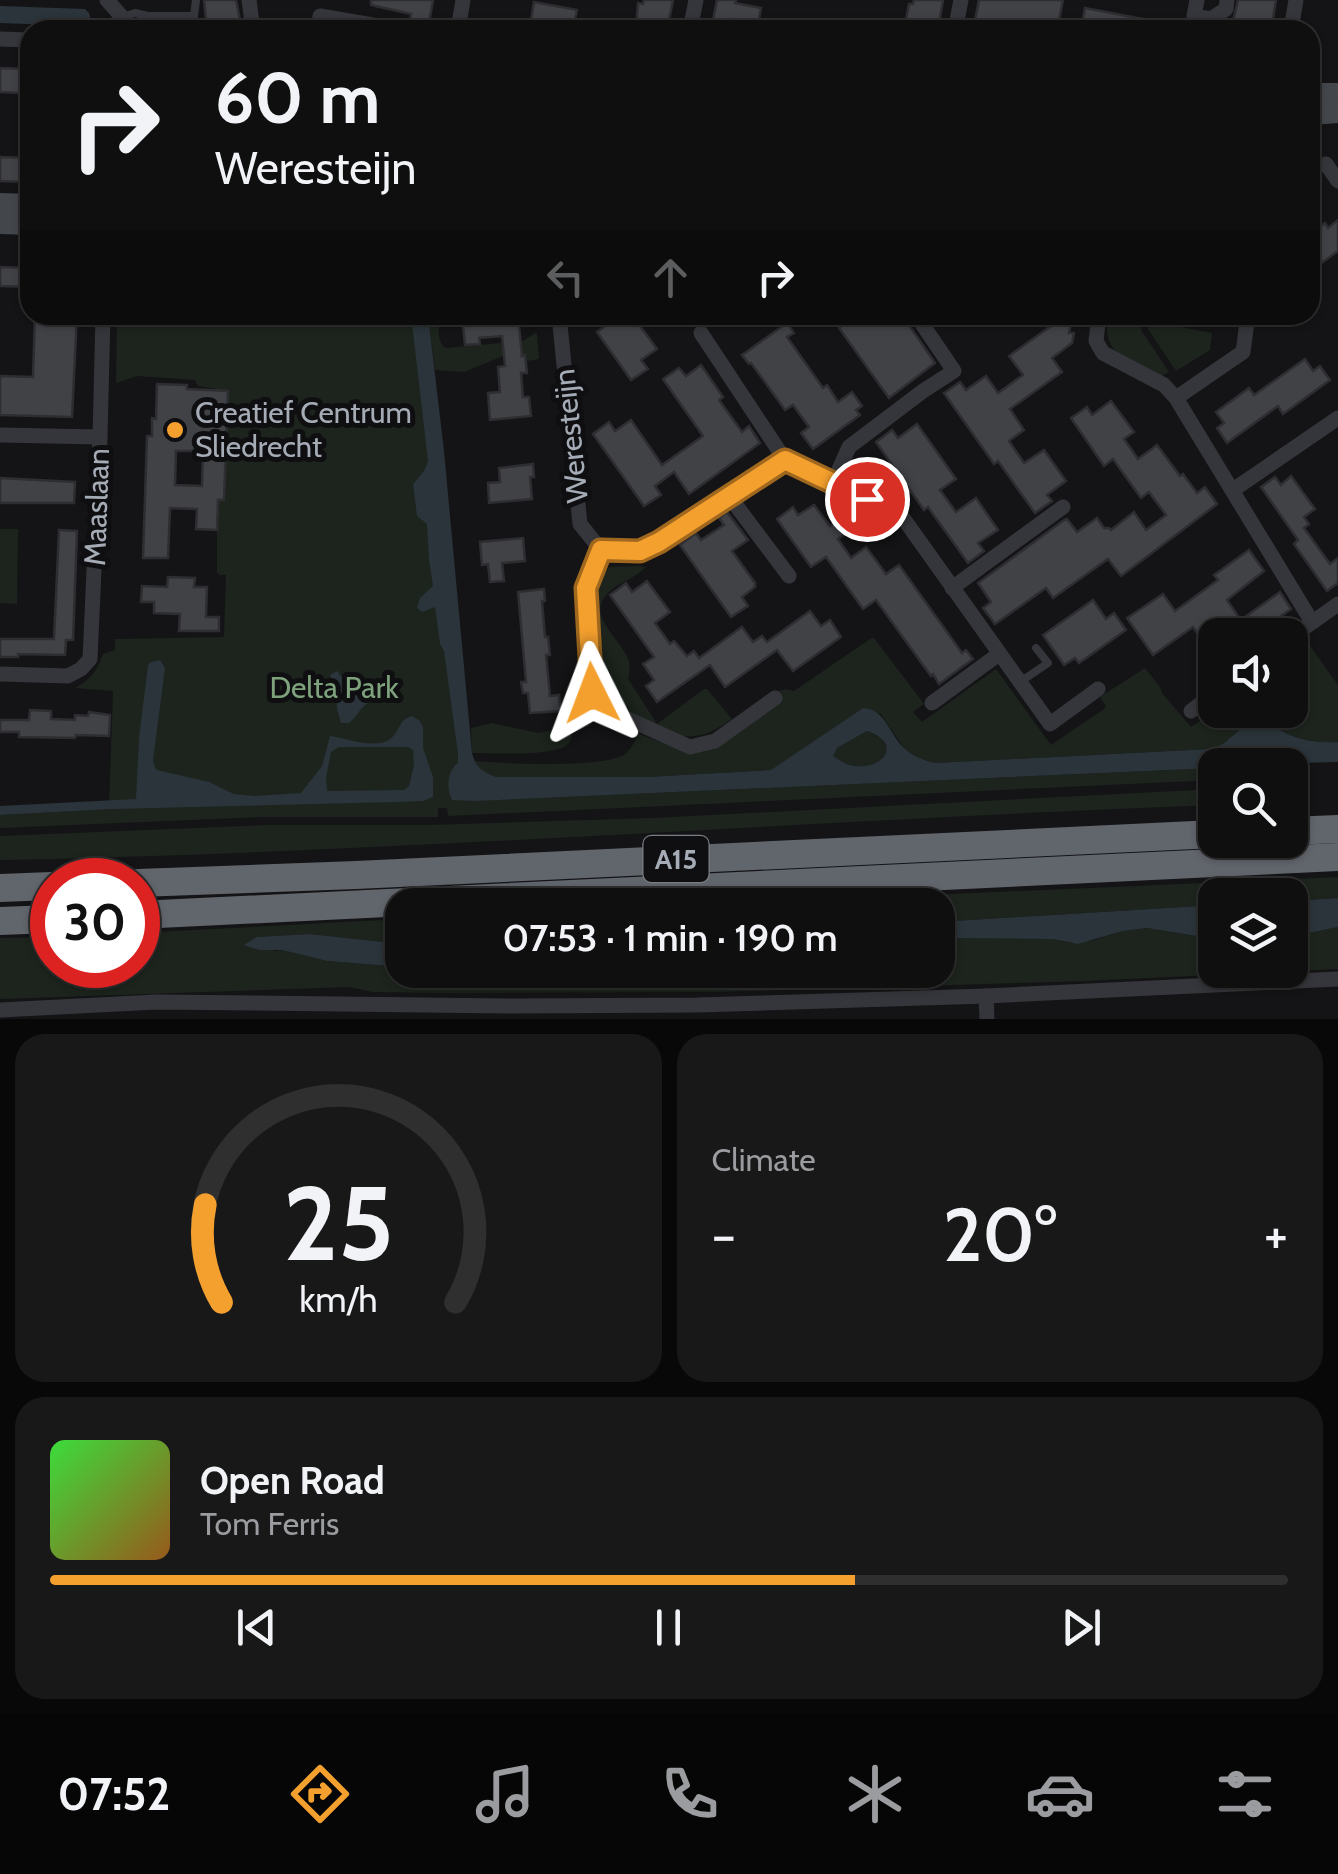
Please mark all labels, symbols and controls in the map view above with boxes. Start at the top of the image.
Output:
text: 60 m [215,55,380,141]
icon: right [50,60,180,190]
text: Weresteijn [215,141,416,195]
icon: left [538,250,593,305]
icon: ahead [643,250,698,305]
icon: right [748,250,803,305]
street label: Weresteijn [545,367,596,505]
place label: Creatief Centrum Sliedrecht [195,394,412,465]
marker: Creatief Centrum Sliedrecht [164,419,186,441]
street label: Maaslaan [76,447,117,567]
pin [825,457,910,542]
icon: arrive [840,472,895,527]
map controls [1198,618,1308,988]
button: sound [1198,618,1308,728]
position arrow [540,641,644,745]
park label: Delta Park [269,669,399,706]
button: search [1198,748,1308,858]
road number: A15 [644,836,708,882]
speed limit sign: 30 [30,858,160,988]
button: layers [1198,878,1308,988]
text: 07:53 · 1 min · 190 m [502,914,838,961]
text: Climate [712,1140,816,1179]
text: 25 [283,1160,394,1286]
text: 20° [943,1189,1057,1280]
text: − [712,1201,736,1268]
text: + [1264,1201,1288,1268]
text: km/h [299,1278,377,1321]
text: Open Road [200,1457,385,1504]
text: Tom Ferris [200,1504,339,1543]
icon: previous [229,1600,284,1655]
icon: pause [641,1600,696,1655]
icon: next [1054,1600,1109,1655]
icon: directions [285,1759,355,1829]
icon: music [470,1759,540,1829]
icon: phone [655,1759,725,1829]
icon: climate [840,1759,910,1829]
icon: car [1025,1759,1095,1829]
icon: filters [1210,1759,1280,1829]
text: 07:52 [58,1767,170,1821]

